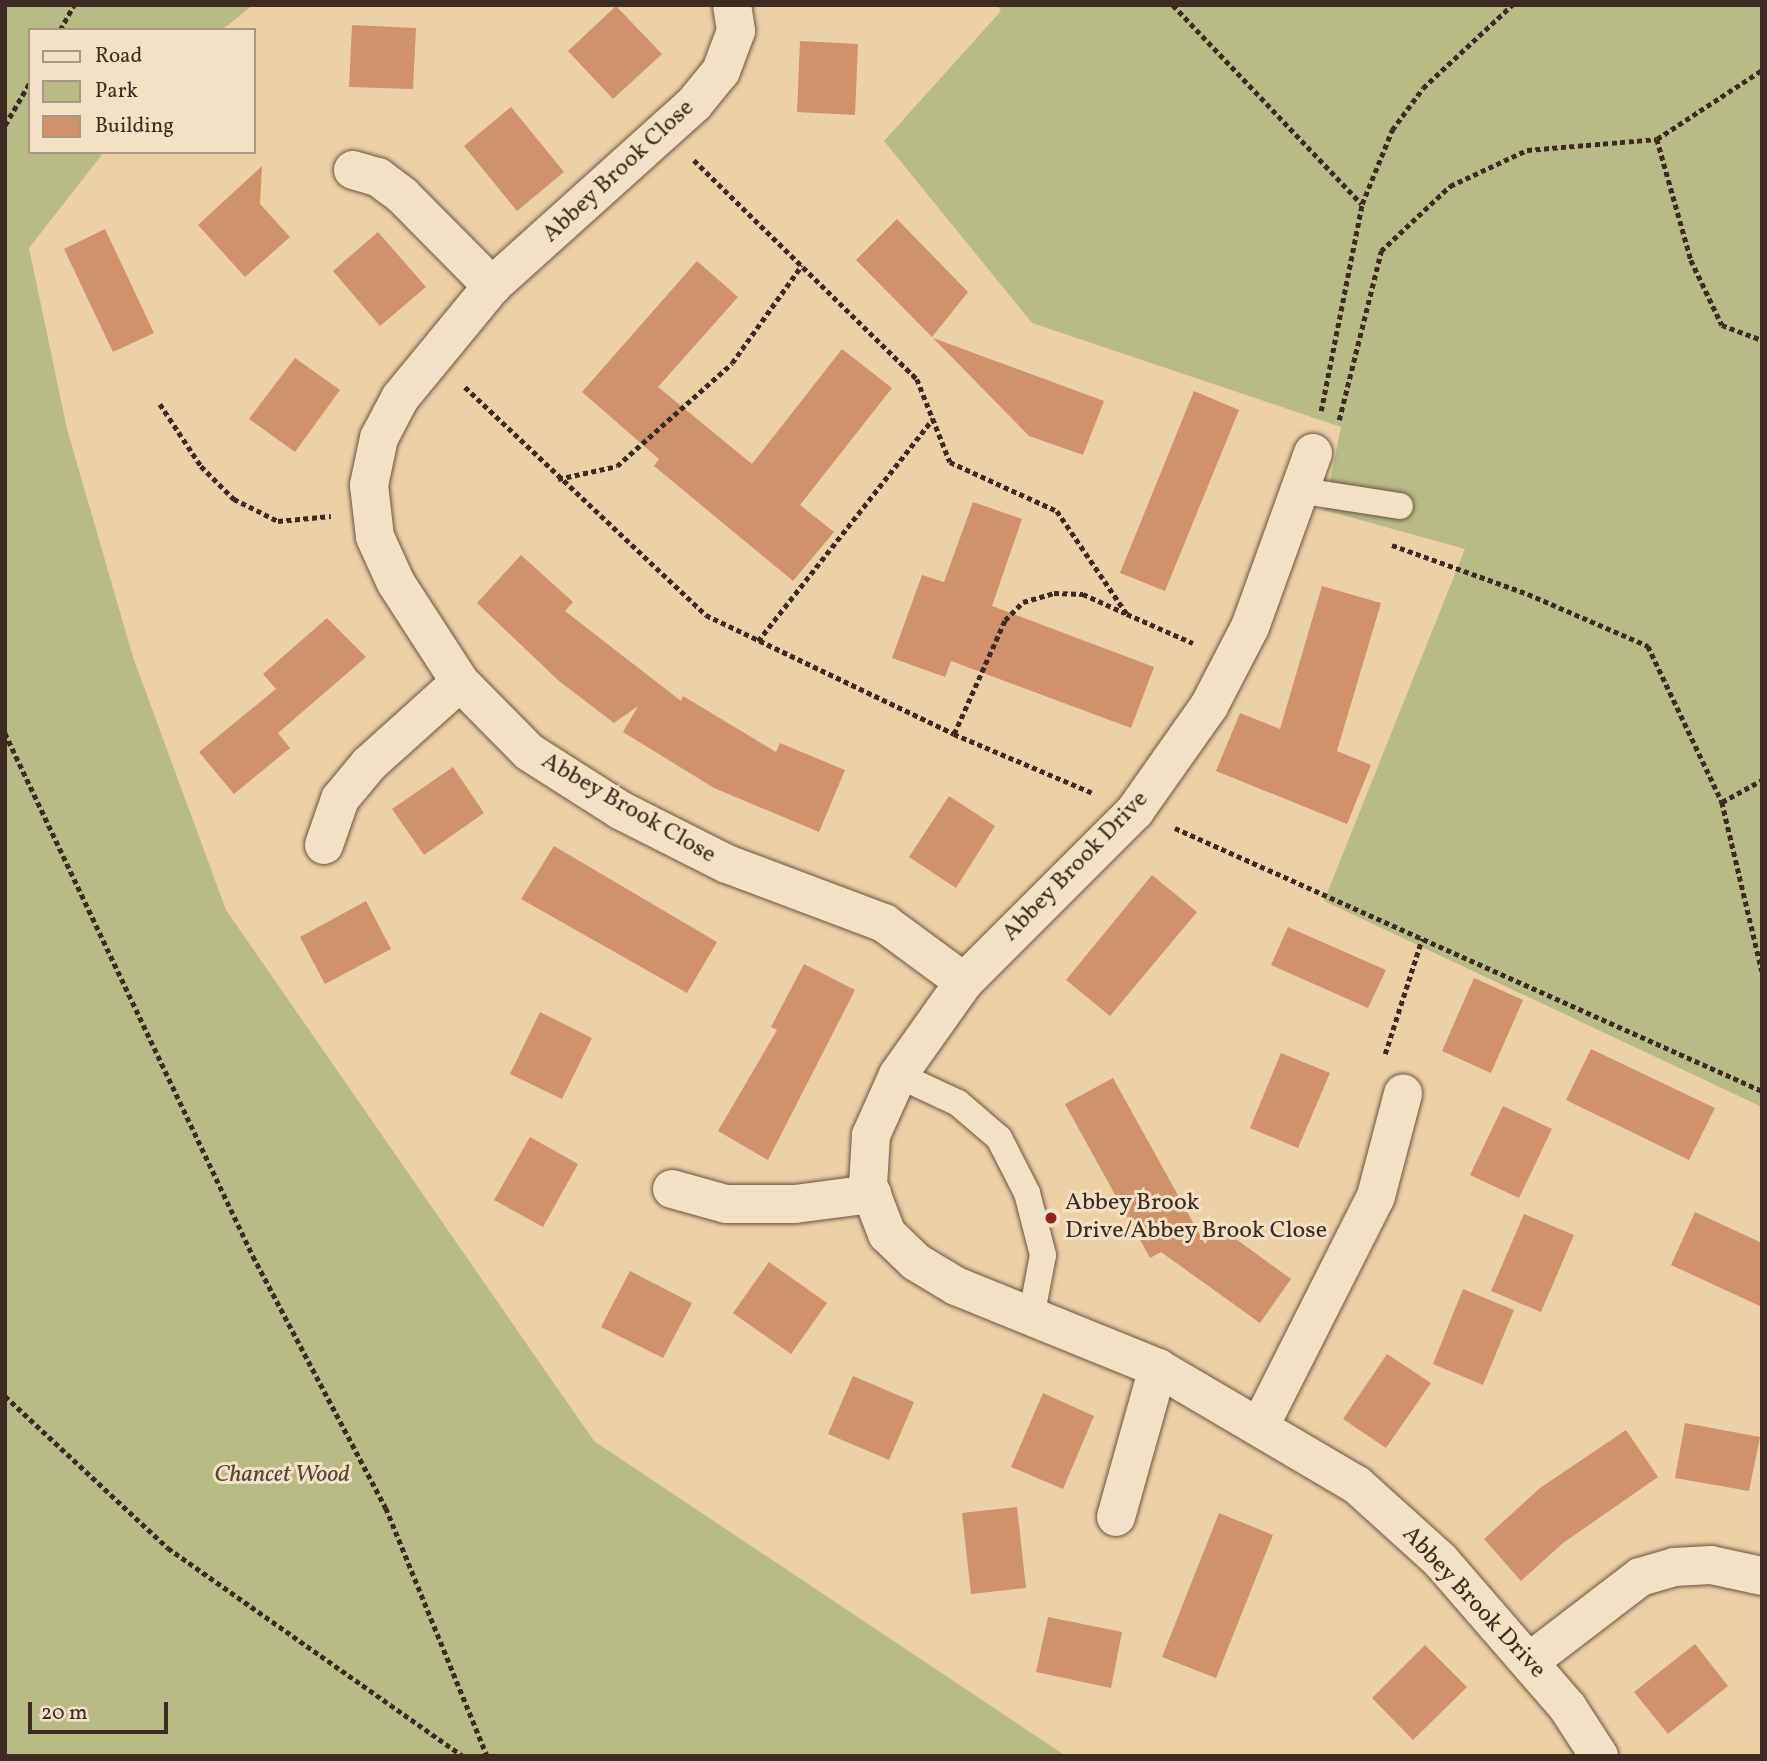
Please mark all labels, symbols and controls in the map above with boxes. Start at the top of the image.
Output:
legend [28,28,256,154]
text: Road [95,42,142,71]
text: Park [95,77,138,106]
street label: Abbey Brook Close [537,94,701,250]
text: Building [95,112,174,141]
street label: Abbey Brook Close [535,747,721,871]
street label: Abbey Brook Drive [997,786,1155,948]
place label: Abbey Brook Drive/Abbey Brook Close [1065,1190,1328,1246]
marker: Abbey Brook Drive/Abbey Brook Close [1043,1210,1059,1226]
park label: Chancet Wood [214,1462,350,1490]
street label: Abbey Brook Drive [1395,1521,1551,1685]
scale bar [32,1688,172,1732]
text: 20 m [41,1699,87,1728]

